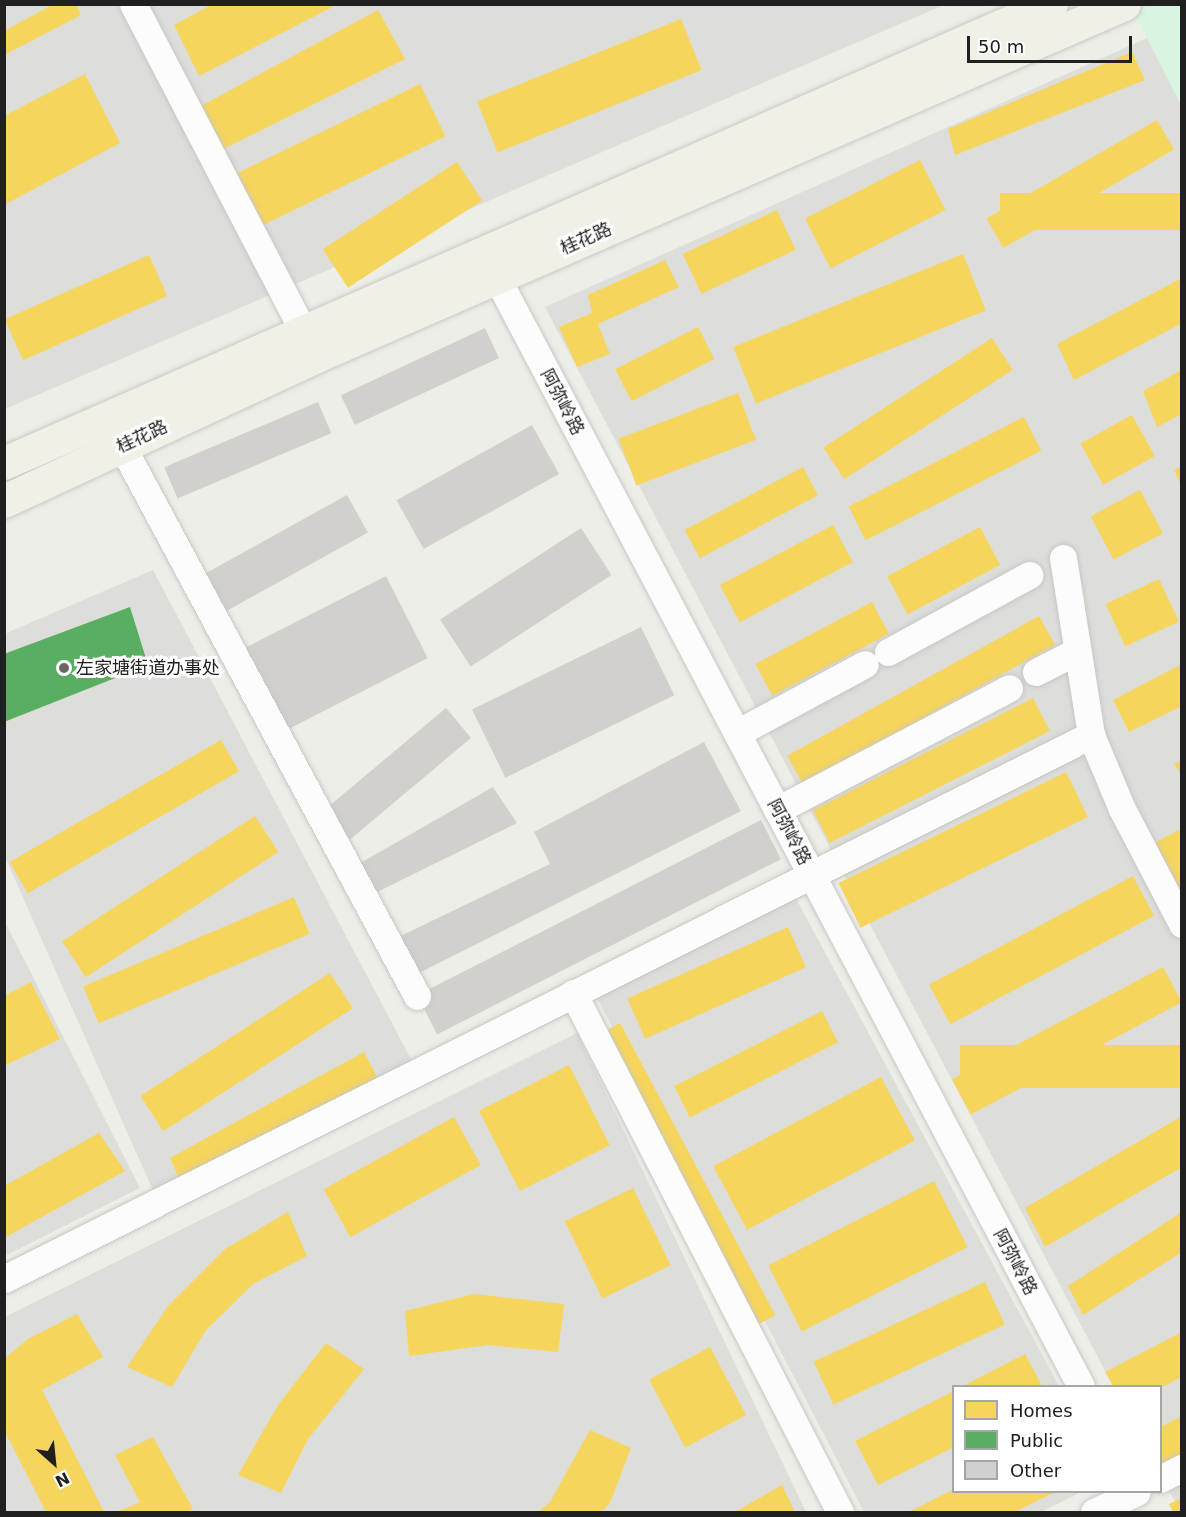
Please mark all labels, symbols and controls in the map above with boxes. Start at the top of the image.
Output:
scale bar [970,24,1135,62]
text: 50 m [978,36,1024,57]
street label: 桂花路 [557,218,615,260]
street label: 阿弥岭路 [536,365,588,439]
street label: 桂花路 [113,416,171,458]
place label: 左家塘街道办事处 [76,657,220,679]
marker: 左家塘街道办事处 [57,661,71,675]
street label: 阿弥岭路 [763,795,815,869]
street label: 阿弥岭路 [989,1225,1041,1299]
legend [952,1385,1162,1493]
text: Homes [1010,1400,1073,1421]
text: Public [1010,1430,1063,1451]
north arrow [24,1433,84,1493]
text: Other [1010,1460,1061,1481]
text: N [52,1468,73,1491]

